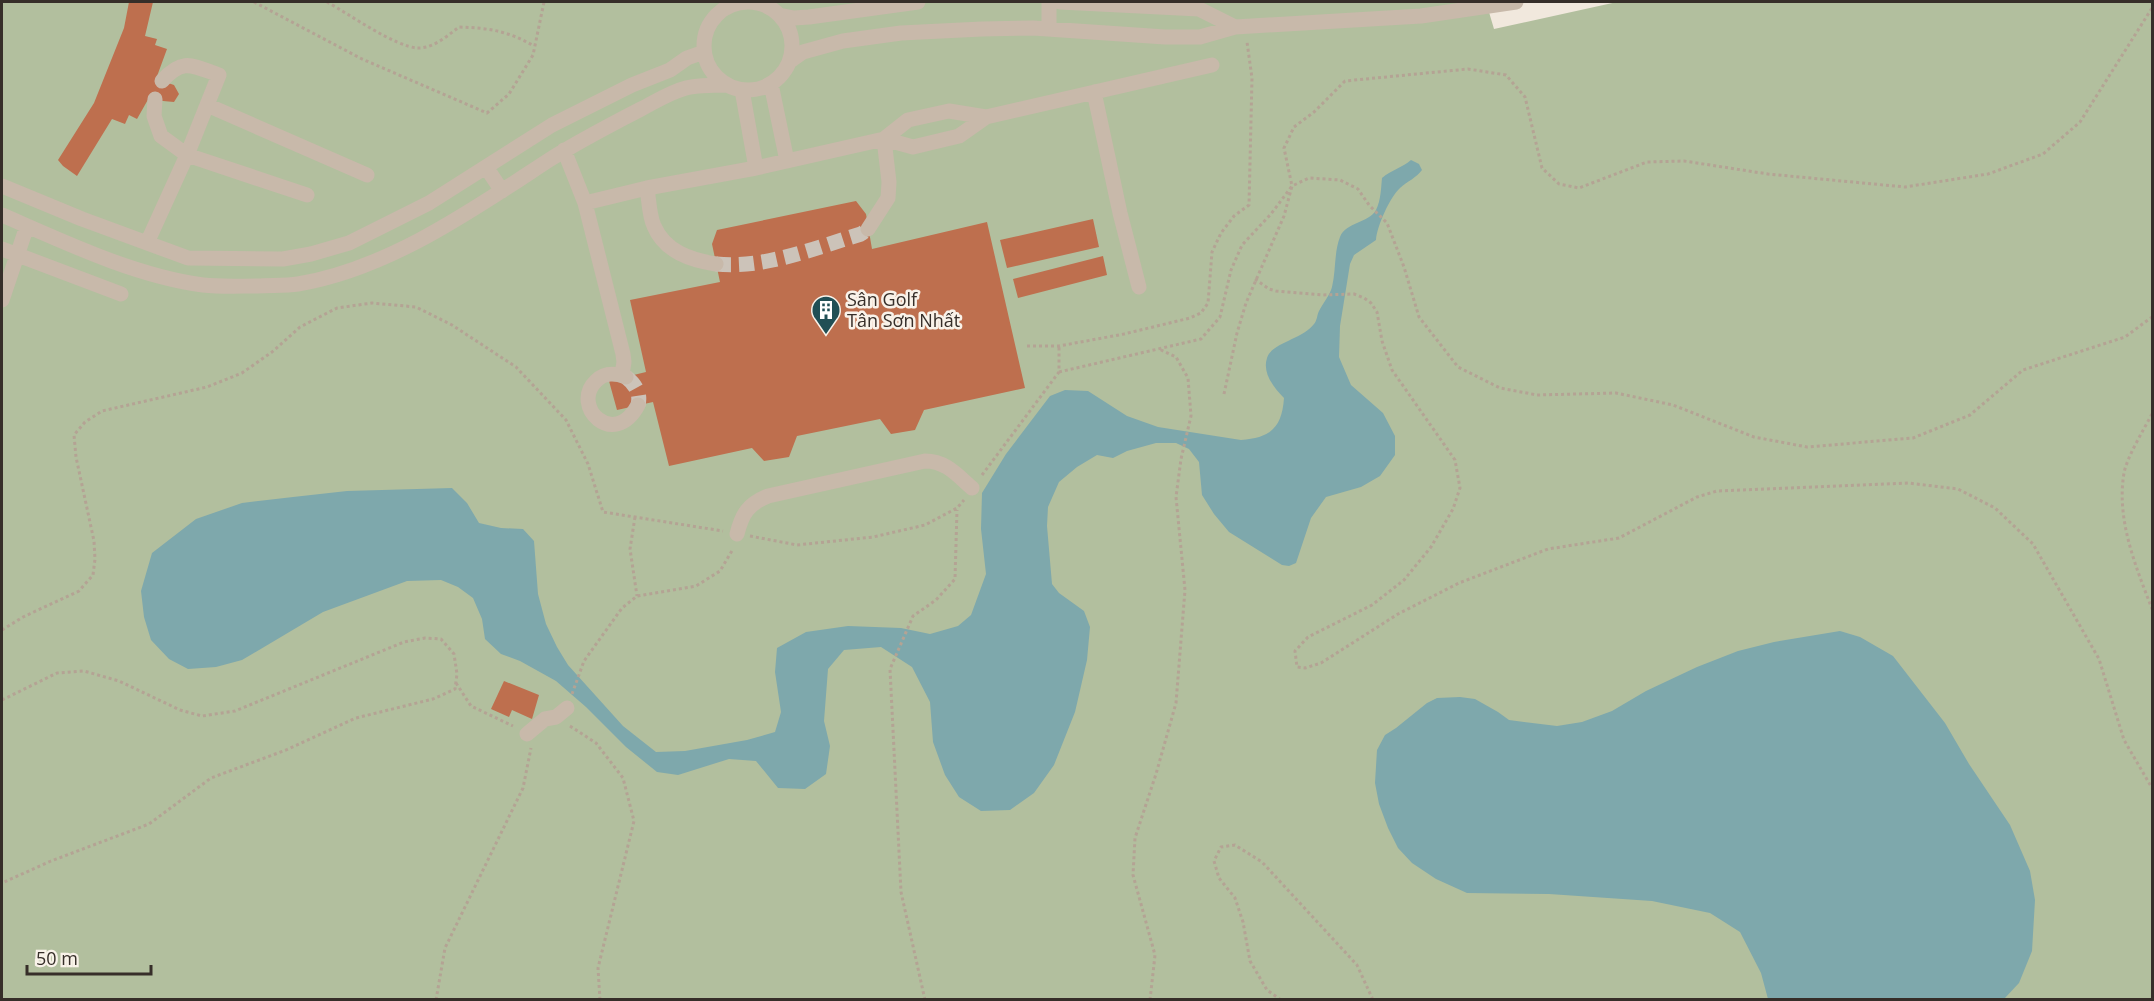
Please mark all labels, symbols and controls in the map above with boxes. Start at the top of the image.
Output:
place label: Sân Golf Tân Sơn Nhất [847,287,960,332]
building icon: Sân Golf Tân Sơn Nhất [810,294,842,336]
scale bar [27,938,152,976]
text: 50 m [36,946,78,970]

